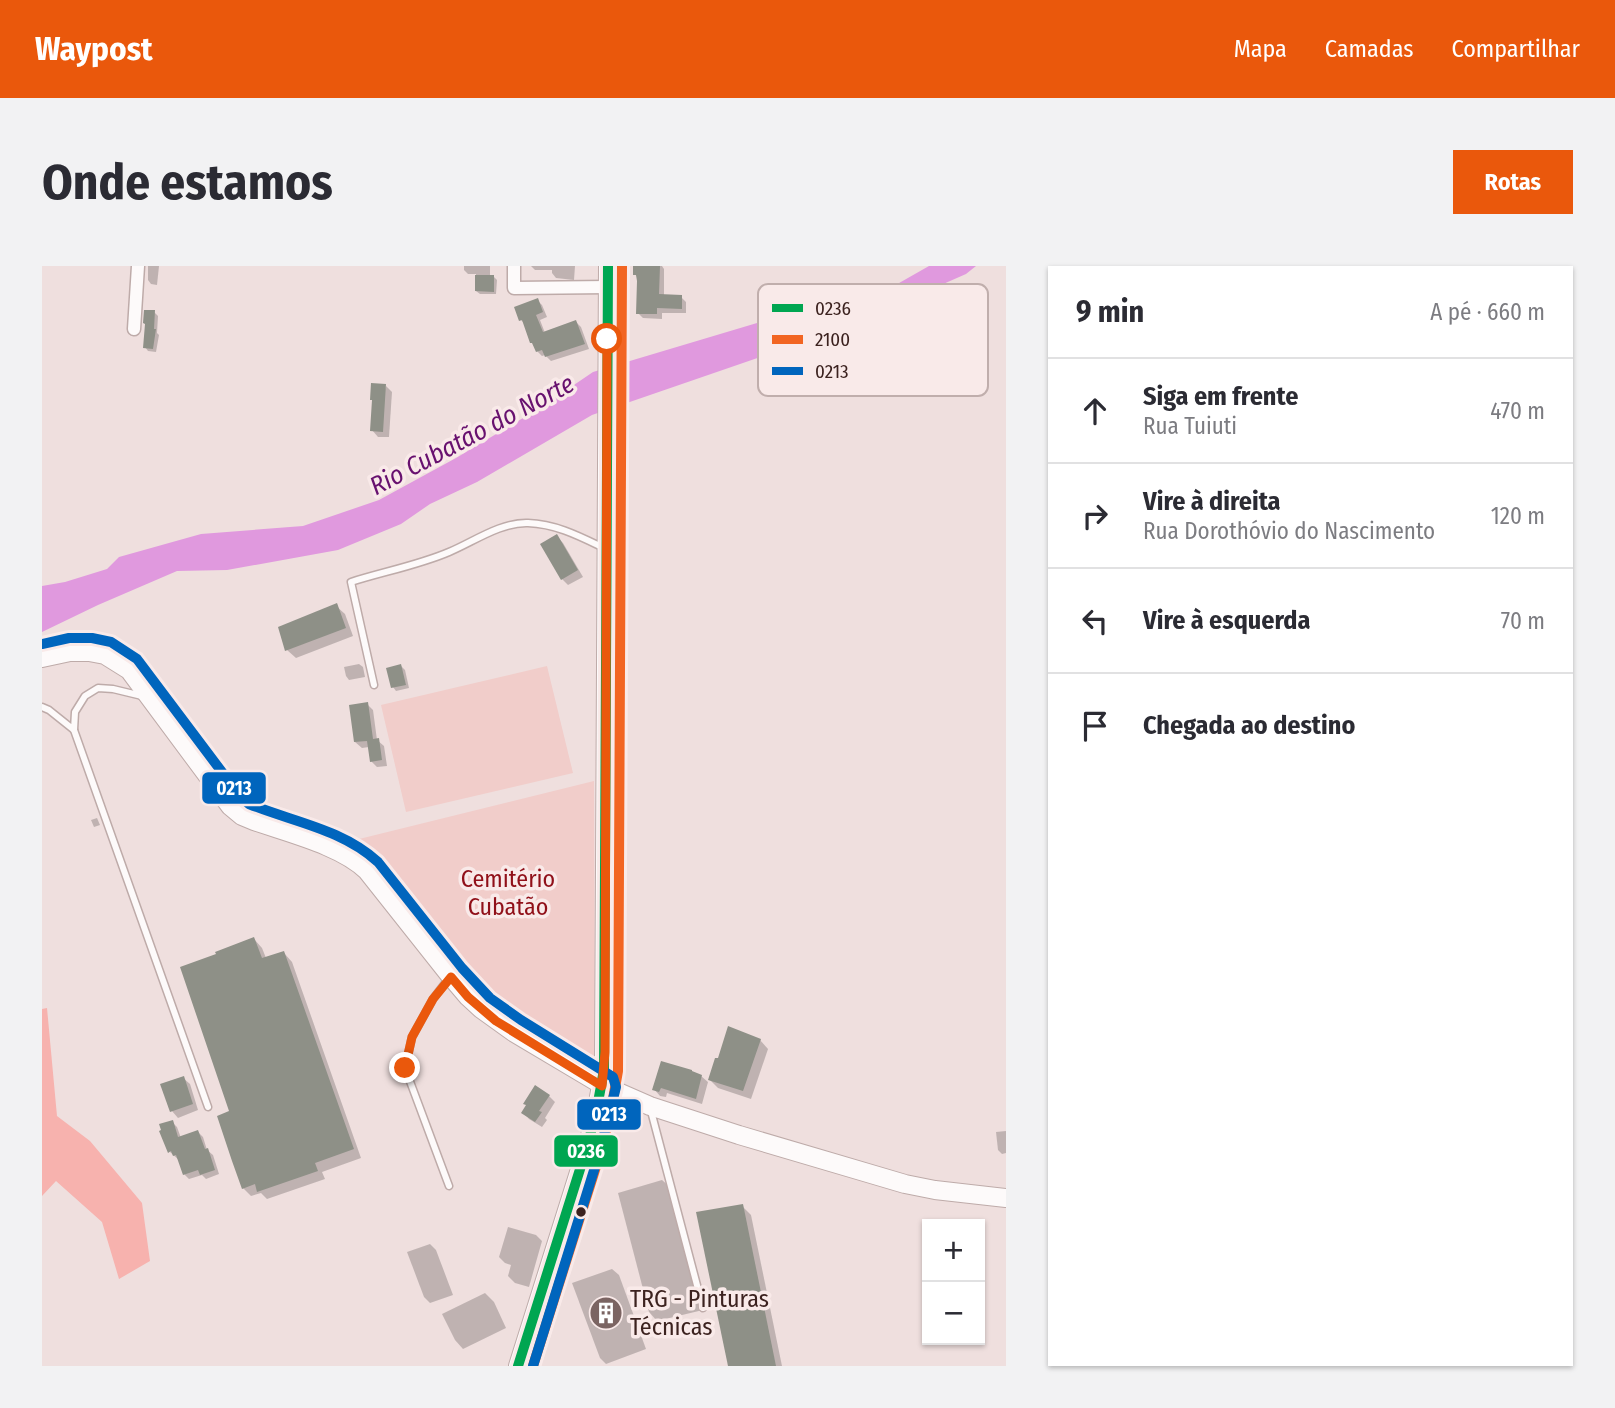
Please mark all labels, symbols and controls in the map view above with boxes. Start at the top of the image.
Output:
text: Waypost [35,29,153,69]
text: Mapa [1234,35,1287,63]
text: Camadas [1325,35,1414,63]
text: Compartilhar [1452,35,1580,63]
button: Rotas [1453,150,1573,214]
text: Onde estamos [42,153,333,212]
legend [758,284,988,396]
text: 9 min [1076,294,1144,330]
text: 0236 [815,297,851,320]
text: A pé · 660 m [1430,298,1545,326]
route start [591,323,622,354]
text: 2100 [815,328,850,351]
text: 0213 [815,360,849,383]
water label: Rio Cubatão do Norte [365,368,579,502]
text: Siga em frente [1143,381,1298,412]
icon: ahead [1076,392,1114,430]
text: 470 m [1490,397,1545,425]
text: Rua Tuiuti [1143,412,1237,440]
text: Vire à direita [1143,486,1281,517]
icon: right [1076,497,1114,535]
text: 120 m [1491,502,1545,530]
text: Rua Dorothóvio do Nascimento [1143,517,1435,545]
icon: left [1076,602,1114,640]
text: Vire à esquerda [1143,605,1310,636]
text: 70 m [1501,607,1545,635]
icon: arrive [1076,707,1114,745]
text: Chegada ao destino [1143,710,1355,741]
line badge: 0213 [201,771,267,805]
text: 0213 [216,777,252,800]
park label: Cemitério Cubatão [461,865,555,921]
route end [389,1052,420,1083]
line badge: 0213 [576,1098,642,1131]
text: 0213 [591,1103,627,1126]
line badge: 0236 [553,1134,619,1168]
text: 0236 [567,1140,605,1163]
unlabelled marker [574,1205,588,1219]
map controls [922,1219,985,1345]
button: + [922,1219,985,1282]
button: − [922,1282,985,1345]
place label: TRG - Pinturas Técnicas [630,1285,769,1341]
building icon: TRG - Pinturas Técnicas [587,1294,625,1332]

